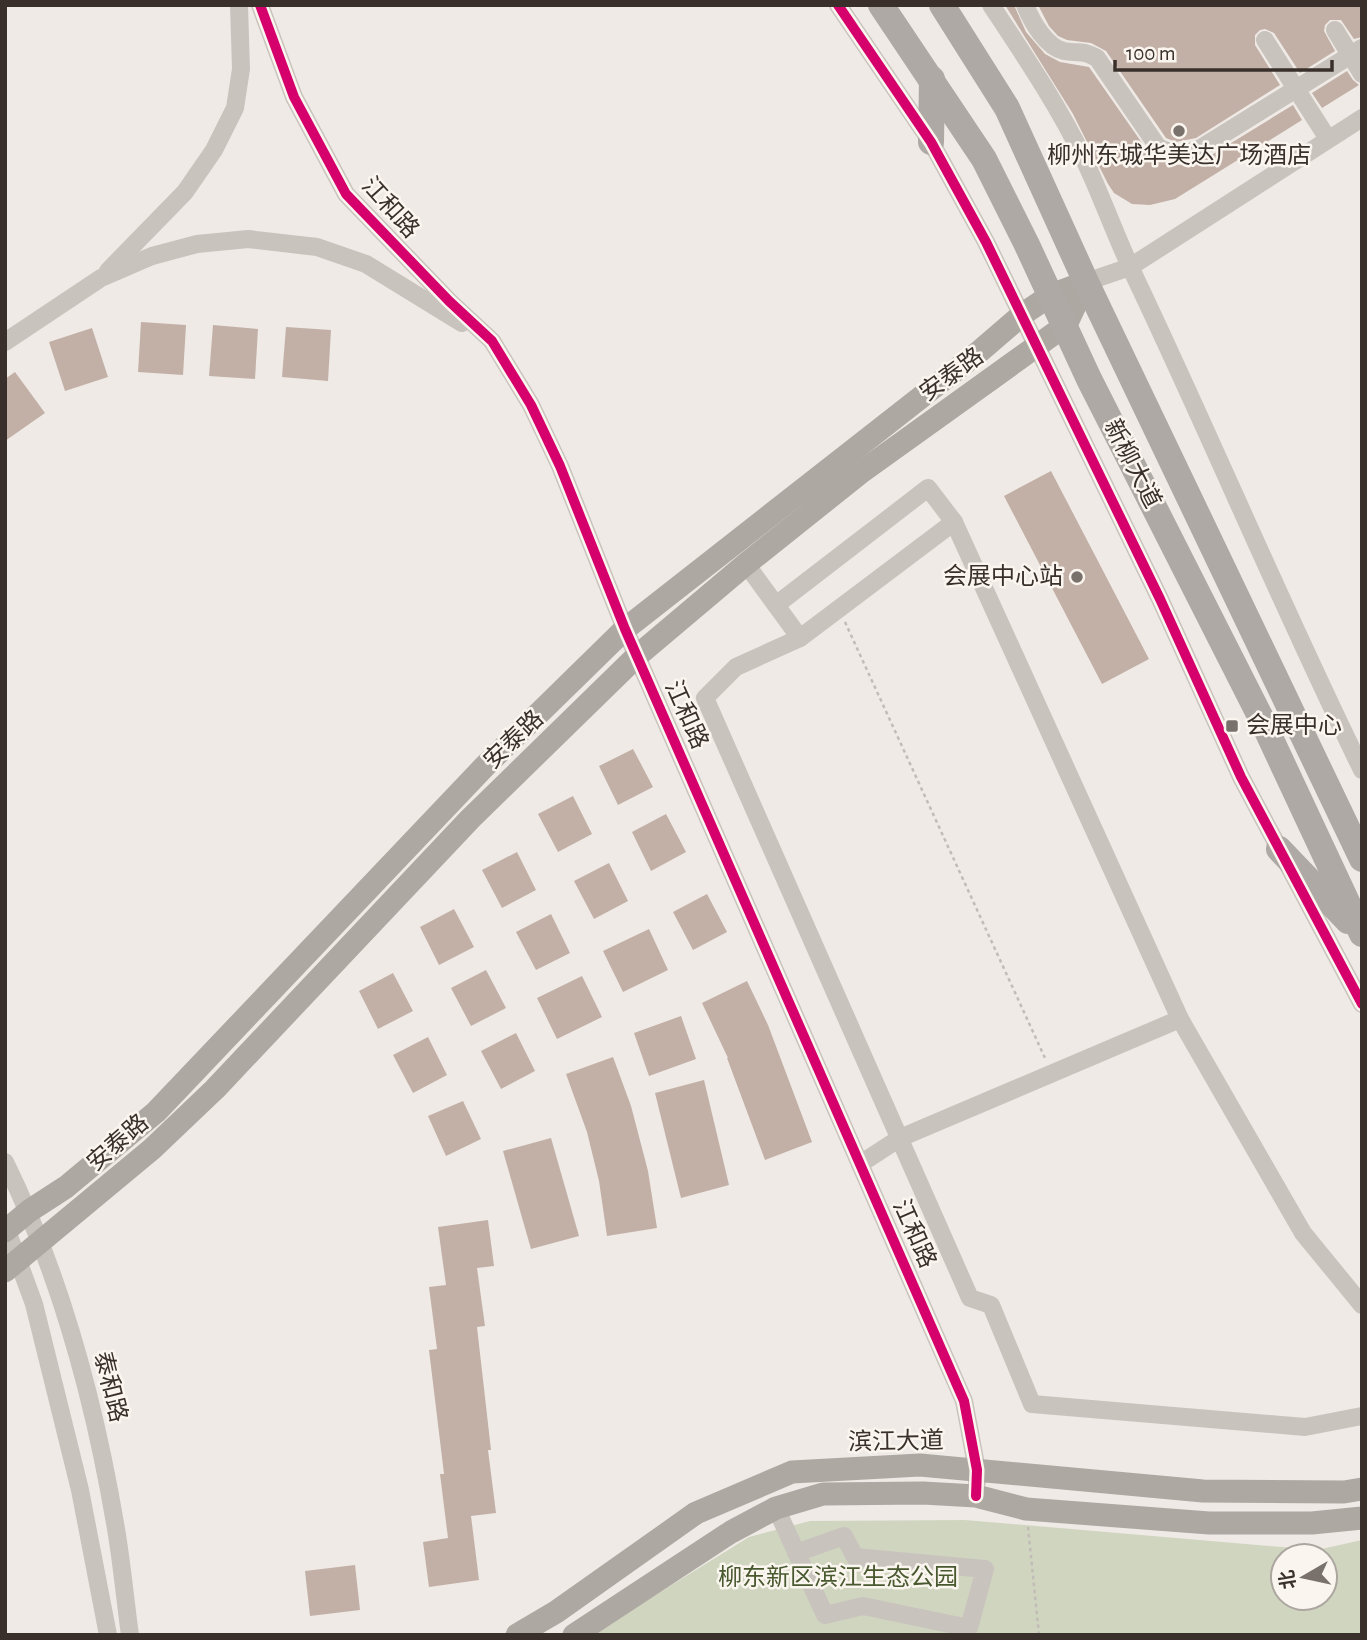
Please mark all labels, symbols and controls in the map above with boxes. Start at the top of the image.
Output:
scale bar [1115,28,1332,72]
text: 100 m [1126,43,1176,64]
marker: 柳州东城华美达广场酒店 [1171,123,1187,139]
place label: 柳州东城华美达广场酒店 [1047,142,1311,168]
street label: 江和路 [357,172,424,243]
street label: 安泰路 [915,343,988,406]
street label: 新柳大道 [1100,415,1166,512]
place label: 会展中心站 [943,563,1063,589]
marker: 会展中心站 [1069,569,1085,585]
street label: 江和路 [660,676,713,753]
street label: 安泰路 [478,705,548,774]
place label: 会展中心 [1246,712,1342,738]
marker: 会展中心 [1224,718,1240,734]
street label: 安泰路 [82,1109,153,1176]
street label: 江和路 [888,1195,941,1272]
street label: 泰和路 [90,1349,132,1425]
street label: 滨江大道 [848,1427,944,1455]
north arrow [1269,1542,1339,1612]
park label: 柳东新区滨江生态公园 [718,1564,958,1590]
text: 北 [1277,1569,1300,1590]

